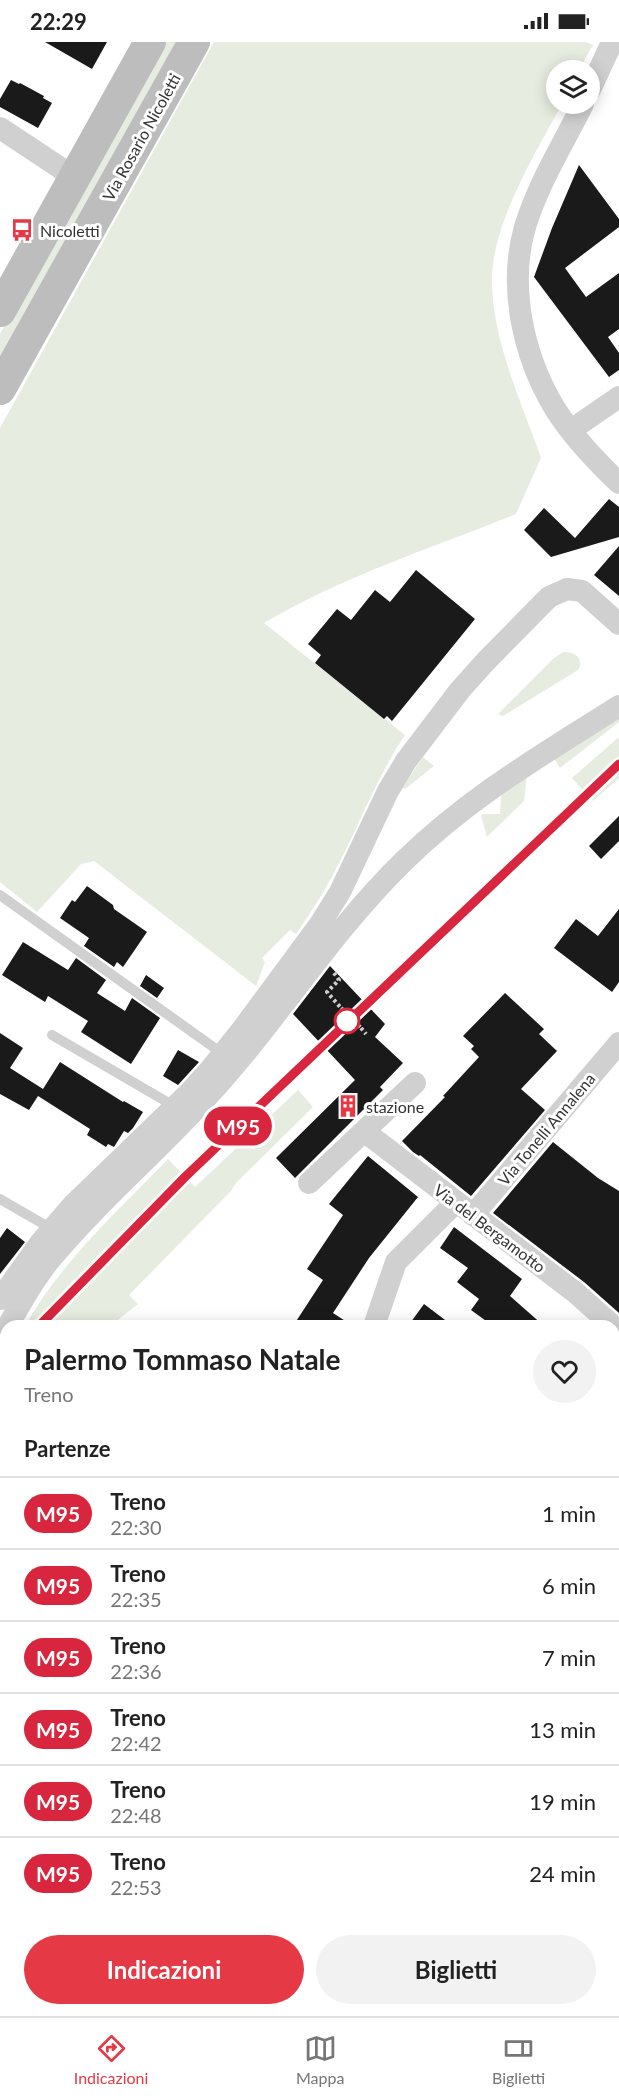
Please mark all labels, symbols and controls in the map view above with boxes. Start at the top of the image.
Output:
text: 22:29 [30,8,87,35]
map controls [546,60,600,114]
button: layers [546,60,600,114]
street label: Via Rosario Nicoletti [98,70,184,204]
bus stop icon: Nicoletti [9,217,35,243]
place label: Nicoletti [40,221,100,240]
unlabelled marker [334,1008,360,1034]
street label: Via Tonelli Annalena [493,1069,599,1189]
building icon: stazione [335,1093,361,1119]
place label: stazione [366,1097,424,1116]
line badge: M95 [204,1106,272,1146]
text: M95 [216,1114,260,1139]
street label: Via del Bergamotto [431,1180,549,1276]
button: heart [533,1340,596,1403]
text: Palermo Tommaso Natale [24,1342,341,1376]
text: Treno [24,1382,74,1406]
text: Partenze [24,1435,111,1462]
text: Treno [110,1488,166,1515]
text: 1 min [542,1500,596,1527]
text: M95 [36,1501,80,1526]
text: 22:30 [110,1515,162,1539]
text: Treno [110,1560,166,1587]
text: 6 min [542,1572,596,1599]
text: M95 [36,1573,80,1598]
text: 22:35 [110,1587,162,1611]
text: Treno [110,1632,166,1659]
text: 7 min [542,1644,596,1671]
text: M95 [36,1645,80,1670]
text: 22:36 [110,1659,162,1683]
text: Treno [110,1704,166,1731]
text: 13 min [529,1716,596,1743]
text: M95 [36,1717,80,1742]
text: 22:42 [110,1731,162,1755]
text: Treno [110,1776,166,1803]
text: 19 min [529,1788,596,1815]
text: M95 [36,1789,80,1814]
text: 22:48 [110,1803,162,1827]
text: Treno [110,1848,166,1875]
text: 24 min [529,1860,596,1887]
text: M95 [36,1861,80,1886]
text: 22:53 [110,1875,162,1899]
button: Indicazioni [24,1935,304,2004]
button: Biglietti [316,1935,596,2004]
tab: Indicazioni [74,2032,148,2087]
tab: Mappa [296,2032,344,2087]
tab: Biglietti [492,2032,545,2087]

